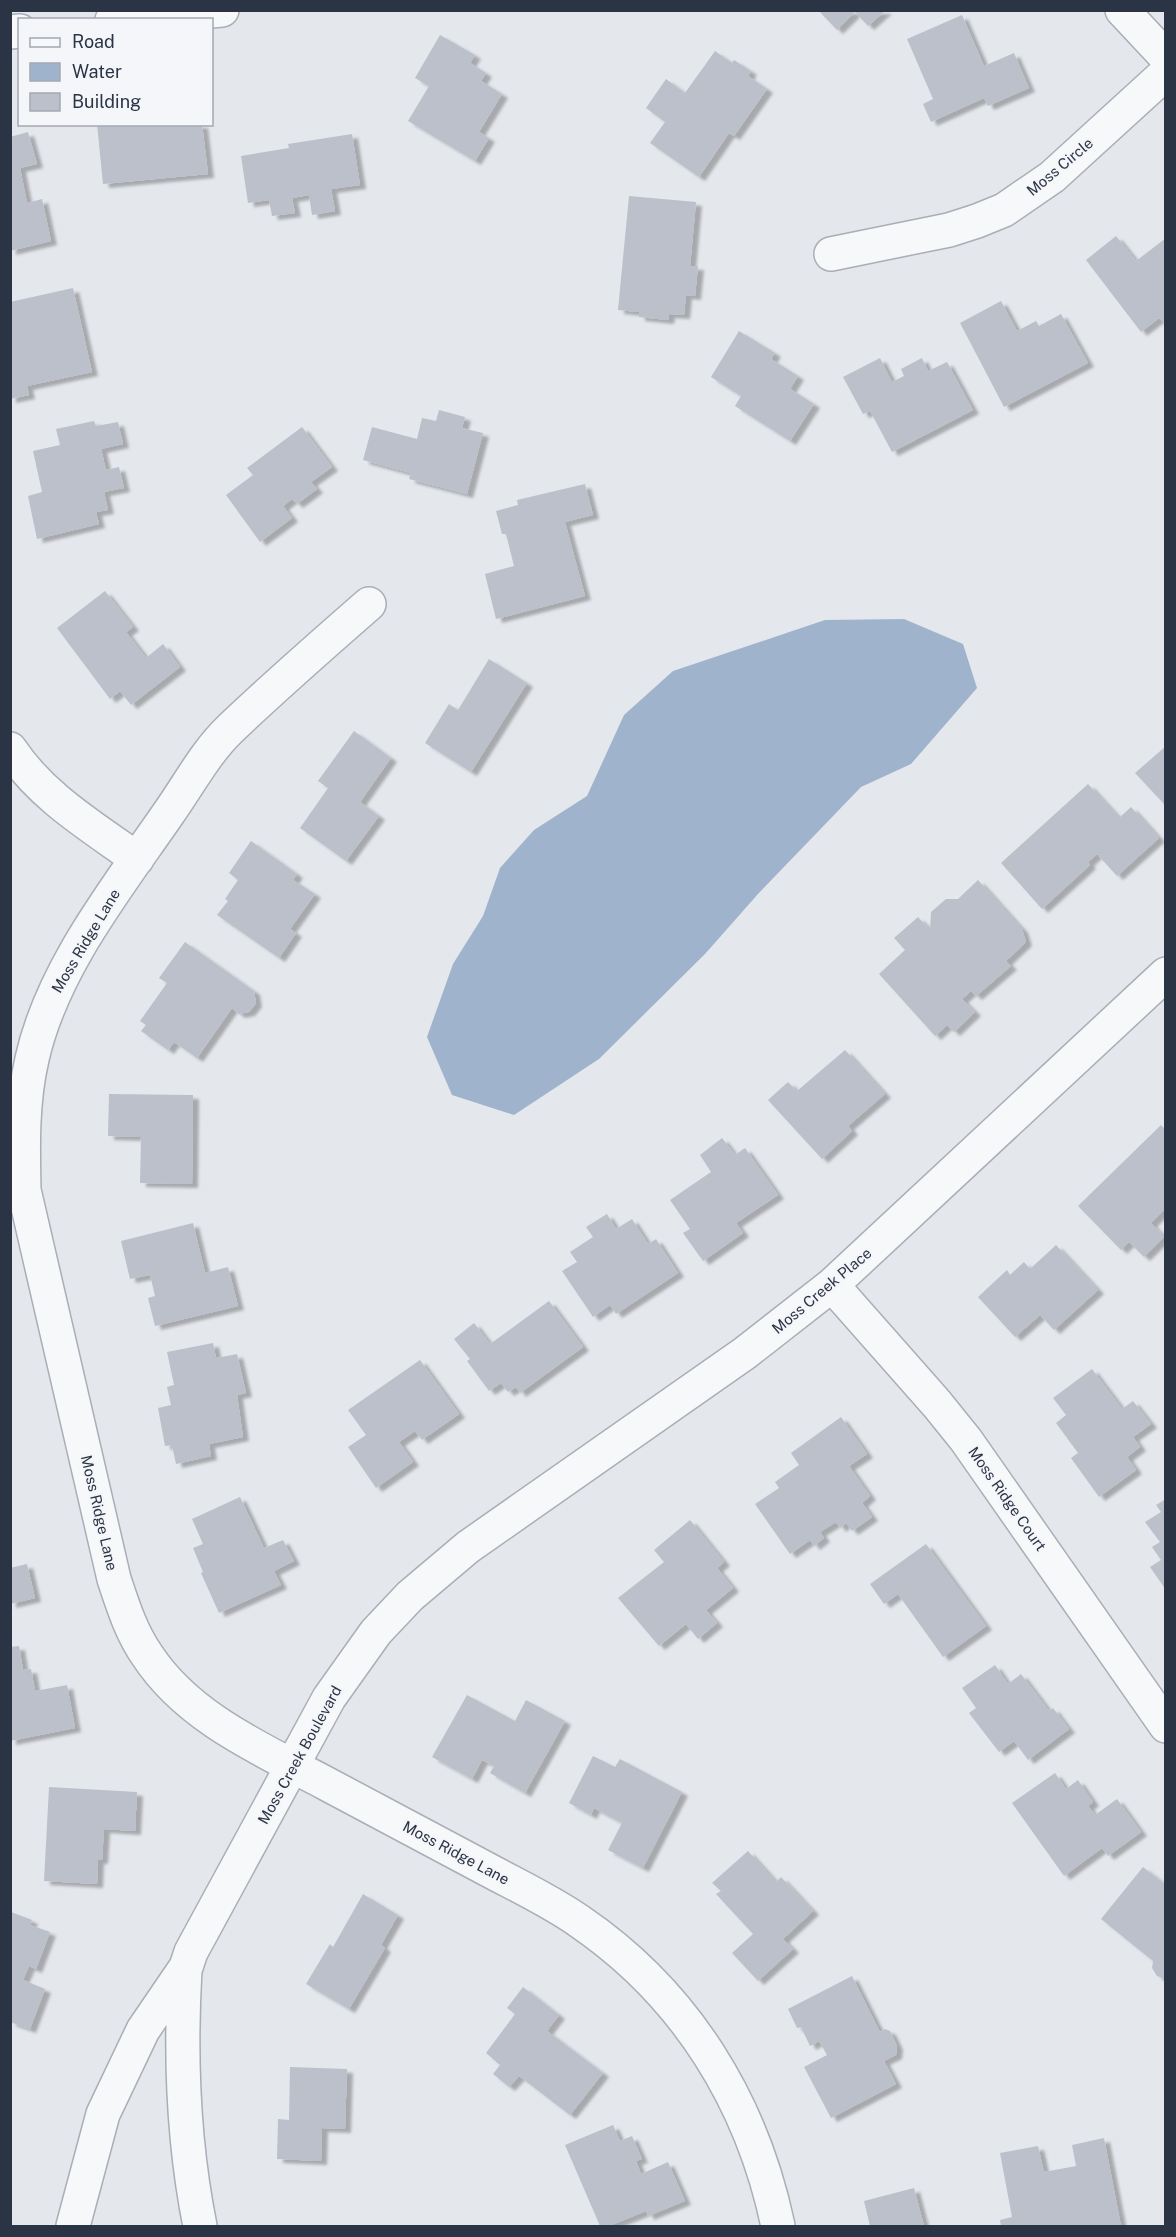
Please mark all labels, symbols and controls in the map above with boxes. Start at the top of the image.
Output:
legend [18,18,213,126]
text: Road [72,31,115,52]
text: Water [72,61,122,82]
text: Building [72,91,141,112]
street label: Moss Circle [1023,134,1096,199]
street label: Moss Ridge Lane [48,886,123,996]
street label: Moss Creek Place [769,1244,875,1337]
street label: Moss Ridge Court [965,1443,1050,1554]
street label: Moss Ridge Lane [78,1453,121,1572]
street label: Moss Creek Boulevard [254,1683,345,1827]
street label: Moss Ridge Lane [400,1817,512,1888]

